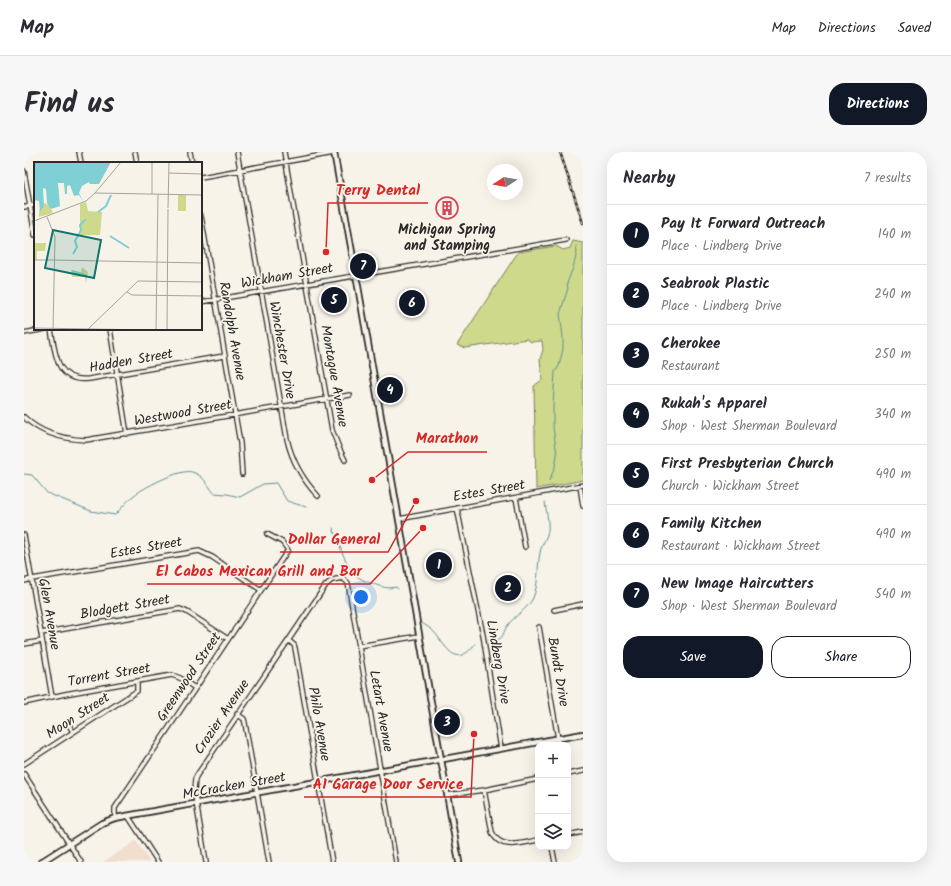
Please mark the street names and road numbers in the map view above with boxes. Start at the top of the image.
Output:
street label: Wickham Street [239,257,335,295]
street label: Randolph Avenue [212,280,252,383]
street label: Winchester Drive [263,299,302,401]
street label: Montague Avenue [314,323,354,429]
street label: Hadden Street [87,343,175,379]
street label: Westwood Street [132,393,234,432]
street label: Estes Street [451,474,527,508]
street label: Estes Street [108,531,184,565]
street label: Glen Avenue [32,576,66,652]
street label: Blodgett Street [78,588,172,626]
street label: Lindberg Drive [480,618,516,707]
street label: Greenwood Street [151,627,227,726]
street label: Bundt Drive [541,635,575,709]
street label: Torrent Street [66,657,153,693]
street label: Letart Avenue [363,668,399,754]
street label: Crozier Avenue [189,674,256,759]
street label: Philo Avenue [302,685,336,764]
street label: Moon Street [42,687,115,745]
street label: McCracken Street [181,766,288,806]

